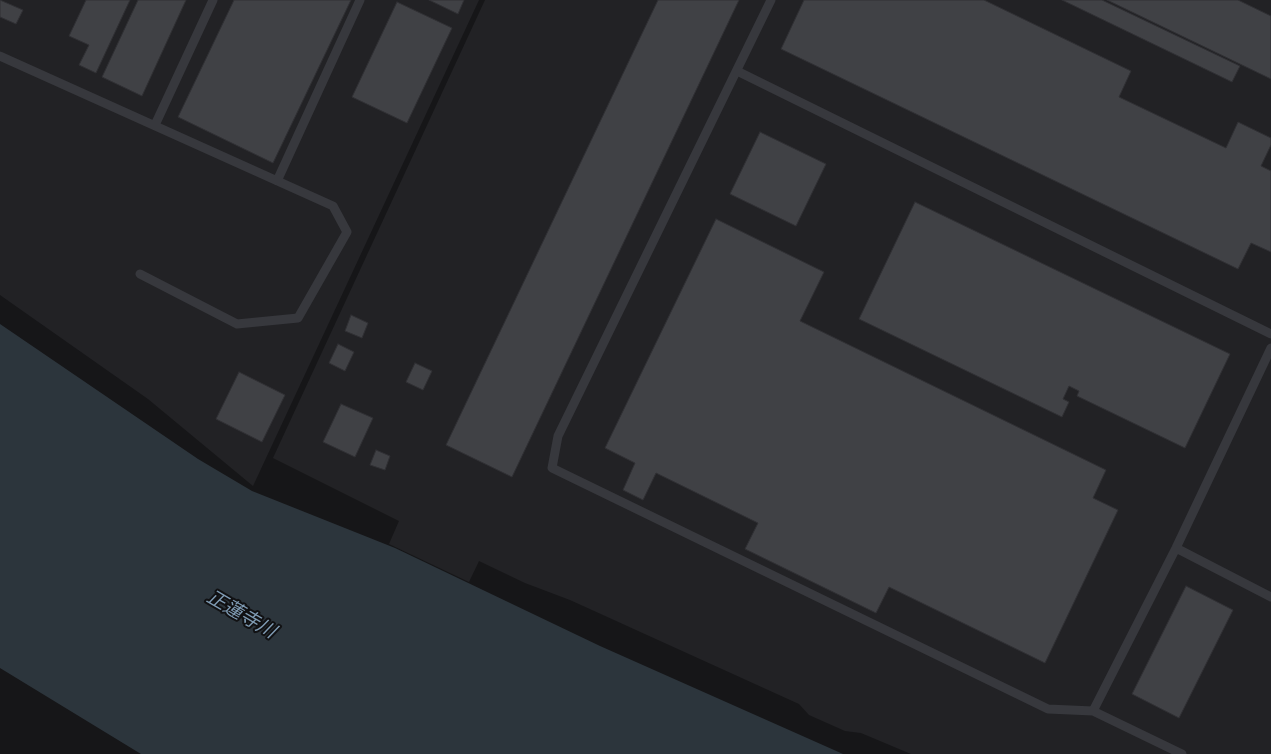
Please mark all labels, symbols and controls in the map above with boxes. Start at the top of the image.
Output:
water label: 正蓮寺川 [202,586,280,644]

